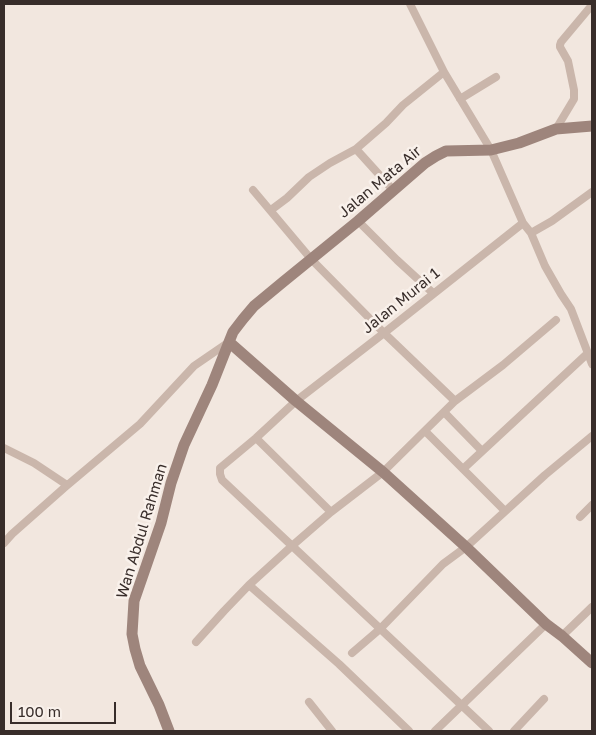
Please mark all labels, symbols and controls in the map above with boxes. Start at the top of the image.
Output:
street label: Jalan Mata Air [335,142,425,222]
street label: Jalan Murai 1 [359,264,443,338]
street label: Wan Abdul Rahman [113,461,171,601]
scale bar [12,692,119,724]
text: 100 m [18,702,61,720]

